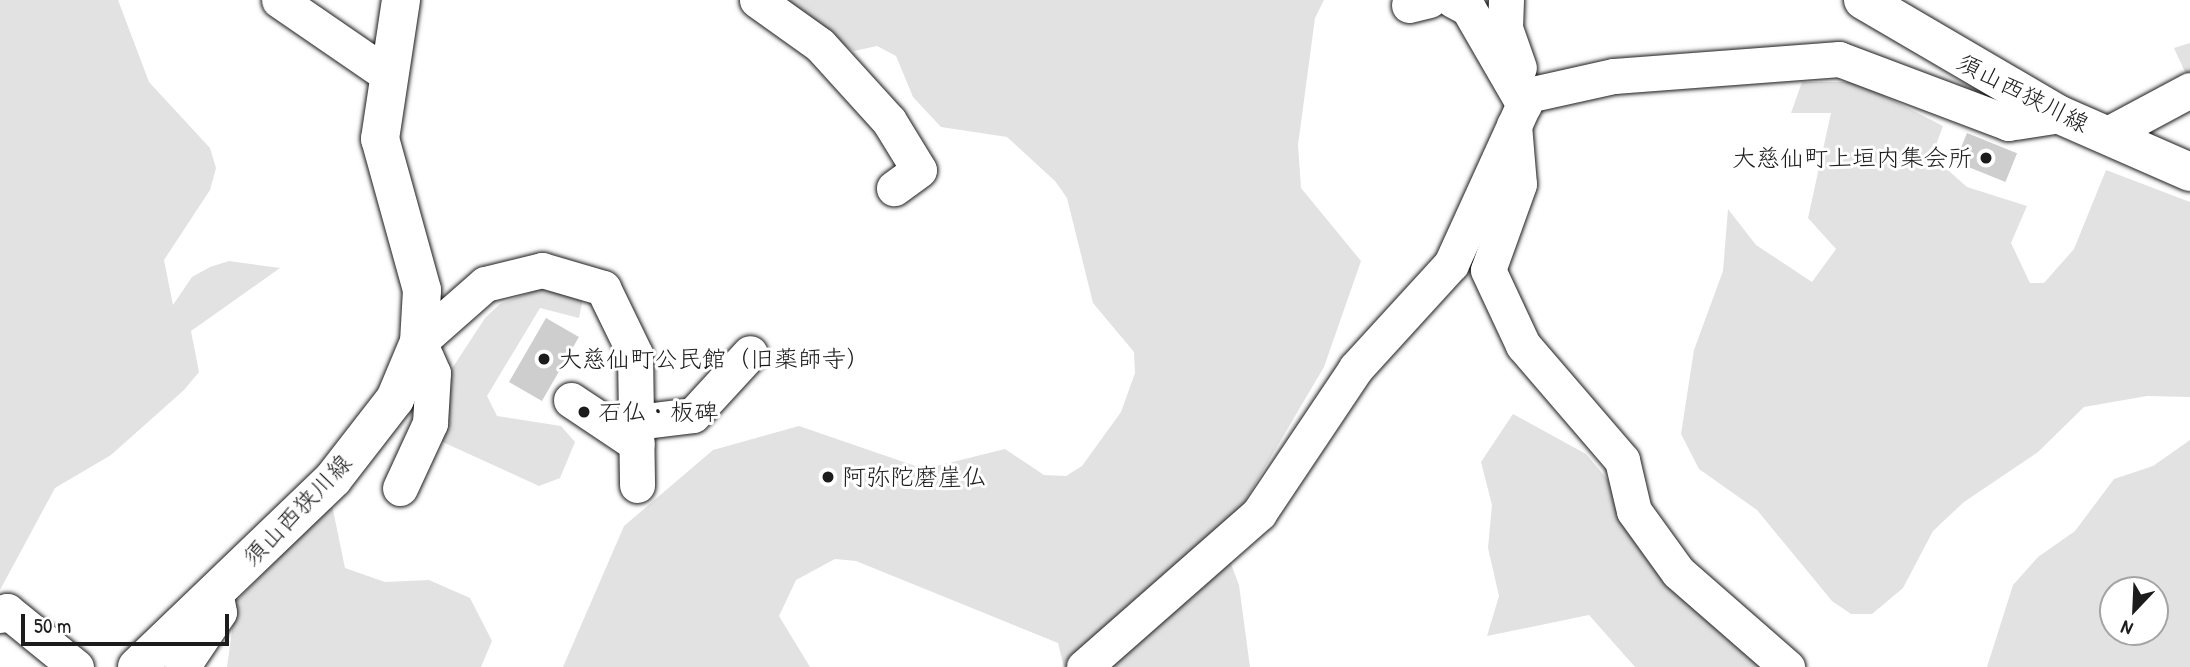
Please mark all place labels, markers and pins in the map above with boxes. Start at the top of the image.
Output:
place label: 大慈仙町上垣内集会所 [1732,144,1972,172]
marker: 大慈仙町上垣内集会所 [1978,150,1994,166]
place label: 大慈仙町公民館（旧薬師寺） [558,345,870,373]
marker: 大慈仙町公民館（旧薬師寺） [536,351,552,367]
place label: 石仏・板碑 [598,398,718,426]
marker: 石仏・板碑 [576,404,592,420]
place label: 阿弥陀磨崖仏 [842,463,986,491]
marker: 阿弥陀磨崖仏 [820,469,836,485]

